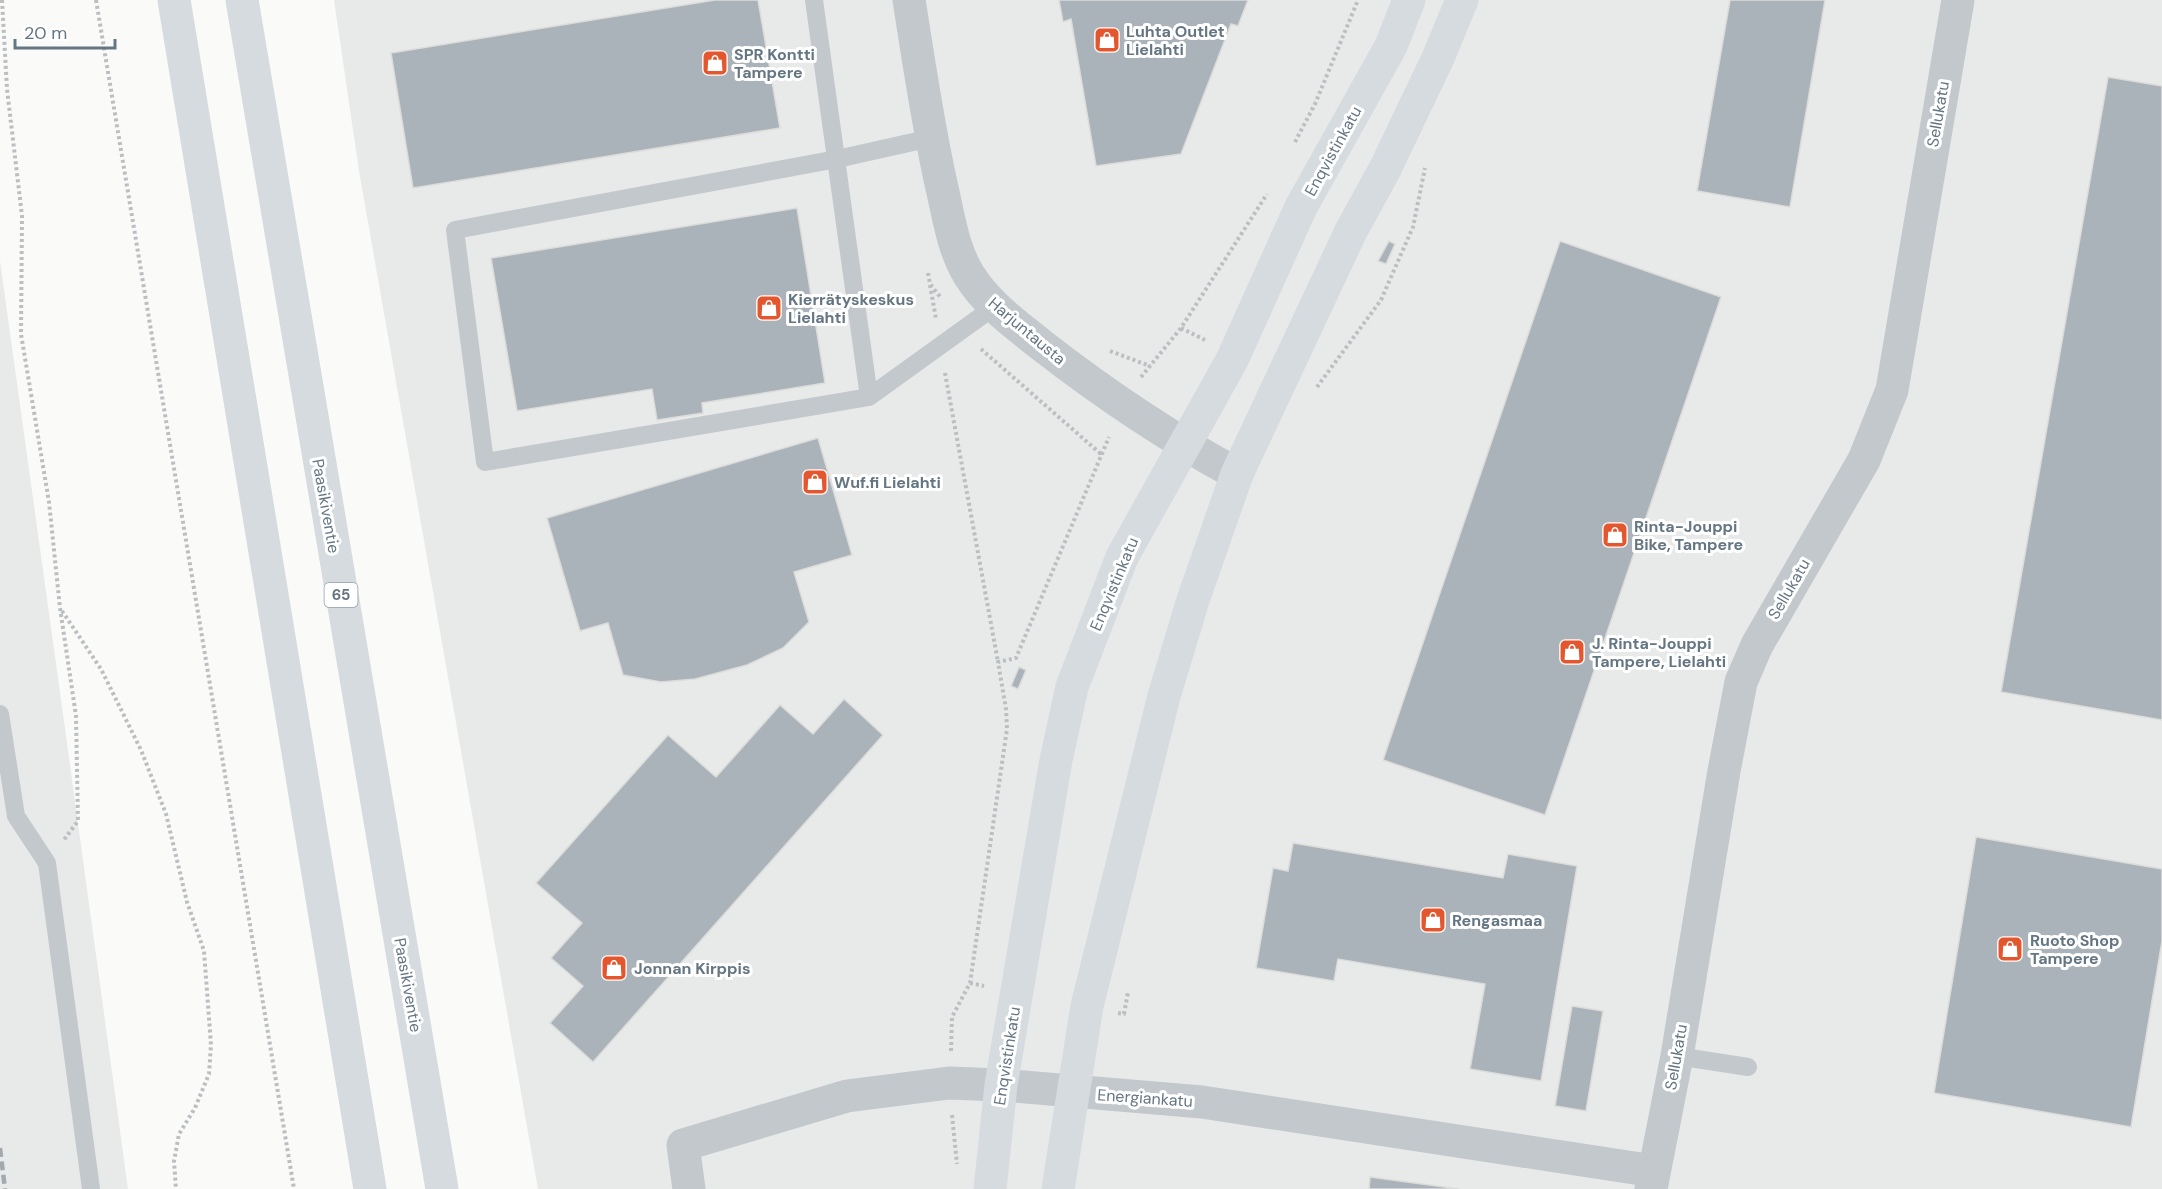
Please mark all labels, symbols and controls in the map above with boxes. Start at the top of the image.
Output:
scale bar [15,12,116,50]
text: 20 m [24,21,67,45]
place label: Luhta Outlet Lielahti [1126,21,1225,60]
shop icon: Luhta Outlet Lielahti [1092,25,1122,55]
place label: SPR Kontti Tampere [734,44,815,83]
shop icon: SPR Kontti Tampere [700,48,730,78]
street label: Sellukatu [1922,79,1954,149]
street label: Enqvistinkatu [1300,102,1366,200]
place label: Kierrätyskeskus Lielahti [788,289,914,328]
shop icon: Kierrätyskeskus Lielahti [754,293,784,323]
street label: Harjuntausta [984,293,1070,369]
street label: Paasikiventie [307,457,345,555]
shop icon: Wuf.fi Lielahti [800,467,830,497]
place label: Wuf.fi Lielahti [834,472,941,493]
place label: Rinta-Jouppi Bike, Tampere [1634,516,1743,555]
shop icon: Rinta-Jouppi Bike, Tampere [1600,520,1630,550]
street label: Enqvistinkatu [1085,534,1143,634]
street label: Sellukatu [1763,555,1815,623]
road number: 65 [324,583,358,607]
place label: J. Rinta-Jouppi Tampere, Lielahti [1592,633,1726,672]
shop icon: J. Rinta-Jouppi Tampere, Lielahti [1557,637,1587,667]
shop icon: Rengasmaa [1418,905,1448,935]
place label: Rengasmaa [1452,910,1542,931]
place label: Ruoto Shop Tampere [2030,930,2119,969]
shop icon: Ruoto Shop Tampere [1995,934,2025,964]
street label: Paasikiventie [389,936,427,1034]
shop icon: Jonnan Kirppis [599,953,629,983]
place label: Jonnan Kirppis [634,958,750,979]
street label: Enqvistinkatu [989,1005,1025,1107]
street label: Sellukatu [1660,1022,1692,1092]
street label: Energiankatu [1097,1084,1193,1112]

